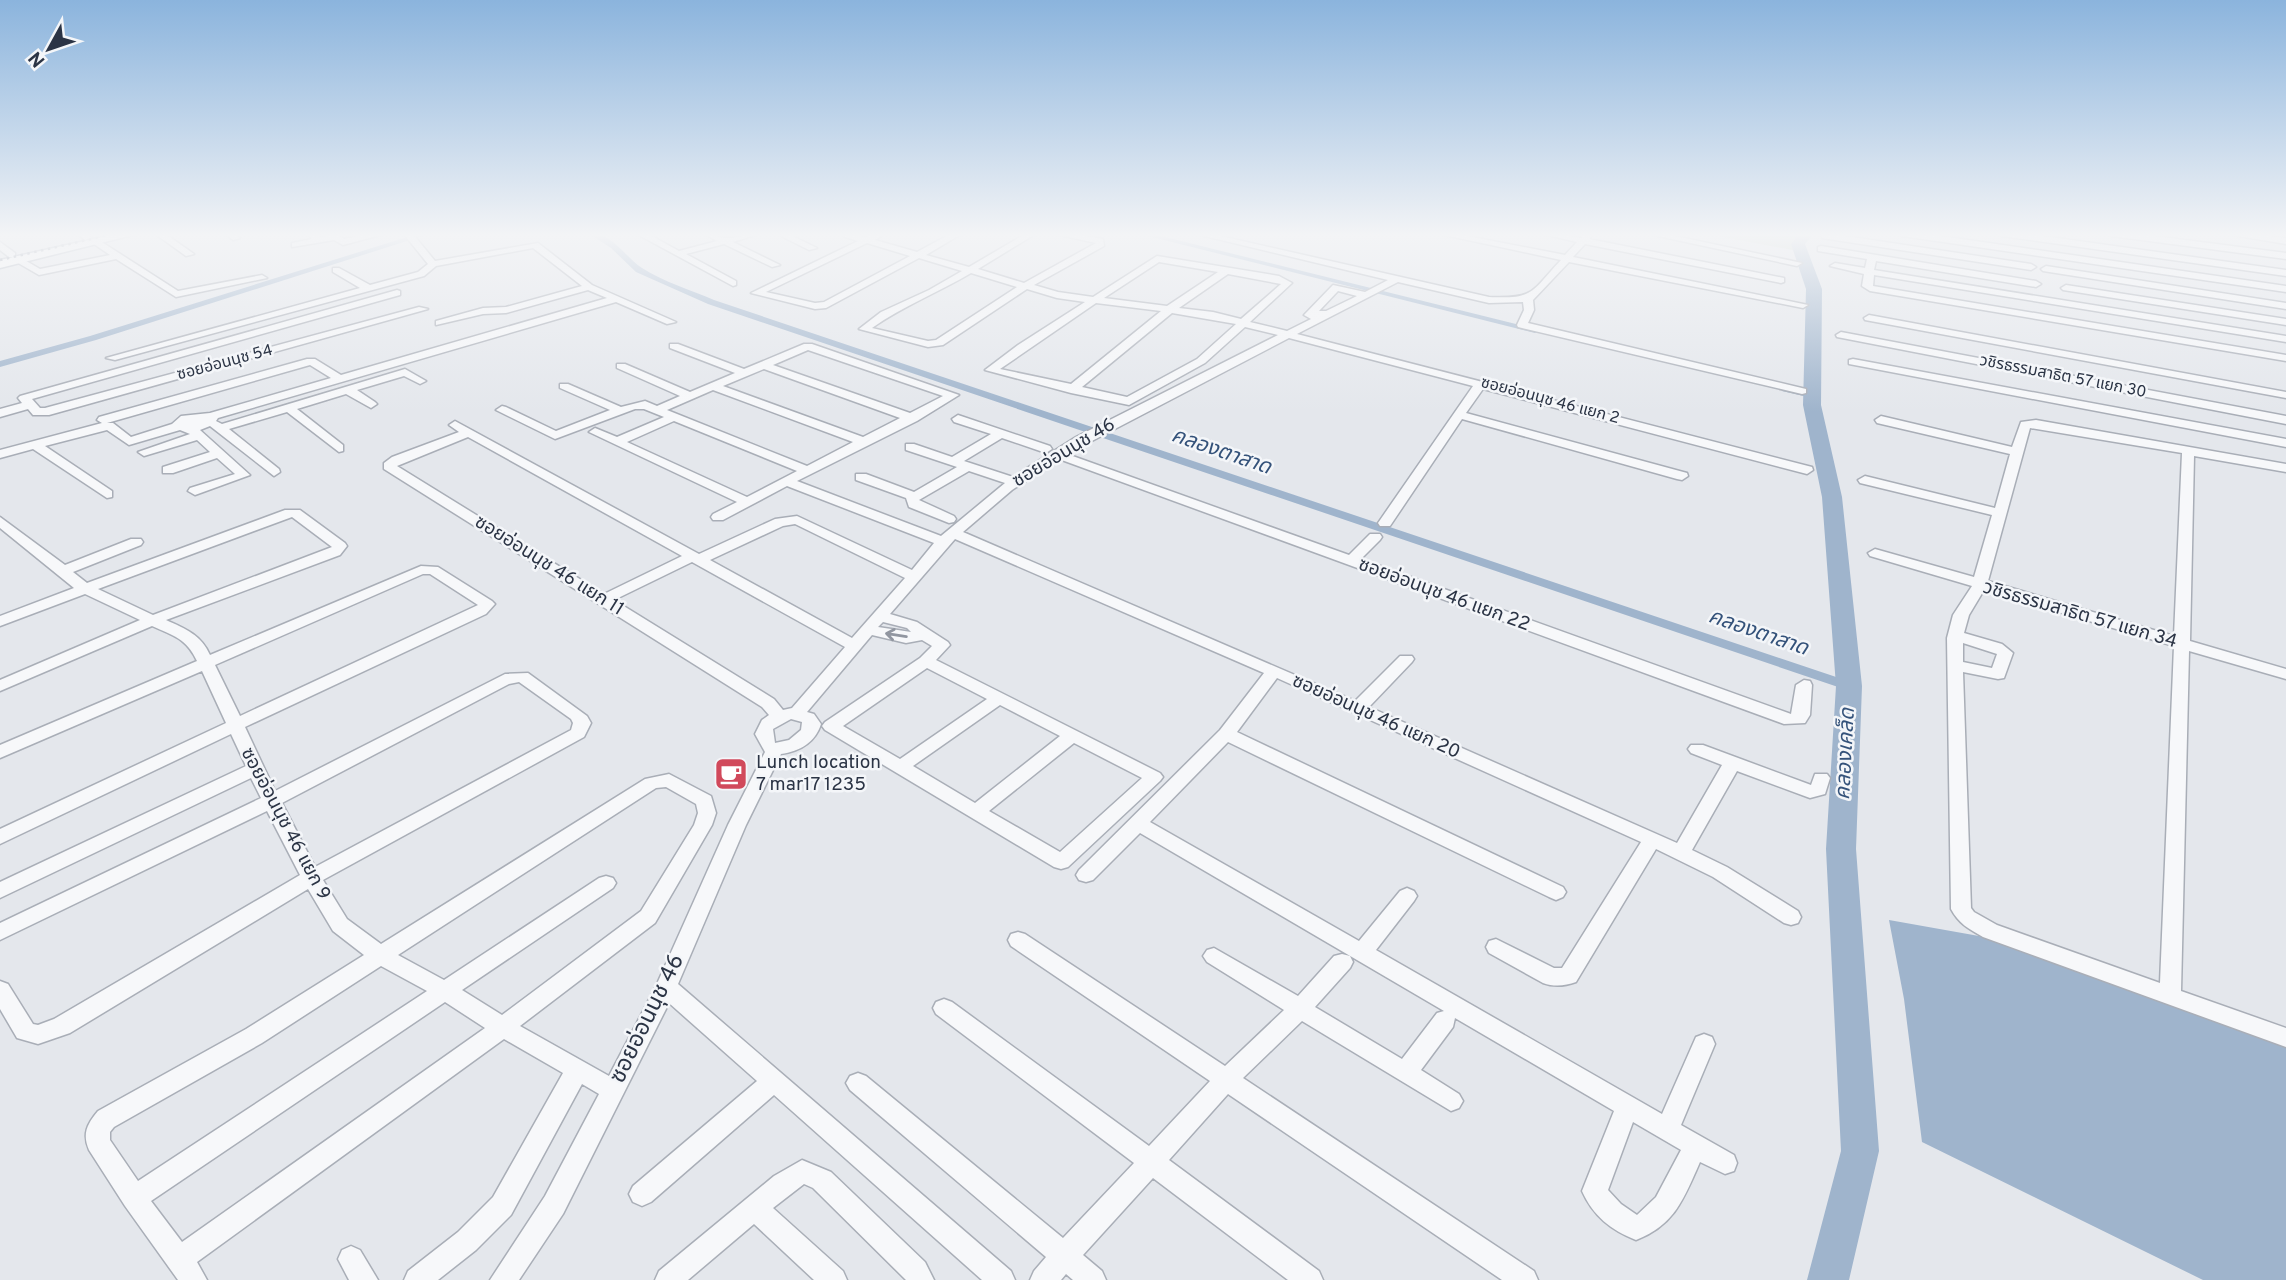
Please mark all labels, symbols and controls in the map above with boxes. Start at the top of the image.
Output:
north arrow [14,14,84,84]
text: N [24,46,51,72]
street label: ซอยอ่อนนุช 54 [175,341,275,385]
street label: วชิรธรรมสาธิต 57 แยก 30 [1978,351,2148,403]
street label: ซอยอ่อนนุช 46 แยก 2 [1479,373,1621,429]
street label: ซอยอ่อนนุช 46 [1008,412,1120,493]
water label: คลองตาสาด [1168,422,1275,482]
street label: ซอยอ่อนนุช 46 แยก 11 [470,509,629,622]
street label: ซอยอ่อนนุช 46 แยก 22 [1355,552,1533,637]
street label: วชิรธรรมสาธิต 57 แยก 34 [1980,576,2180,654]
water label: คลองตาสาด [1705,603,1812,663]
one-way arrow [885,628,908,641]
street label: ซอยอ่อนนุช 46 แยก 20 [1288,668,1464,765]
water label: คลองเคล็ด [1830,706,1862,801]
street label: ซอยอ่อนนุช 46 แยก 9 [235,743,336,904]
place label: Lunch location 7 mar17 1235 [756,751,881,797]
cafe icon: Lunch location 7 mar17 1235 [712,755,750,793]
street label: ซอยอ่อนนุช 46 [604,950,692,1088]

